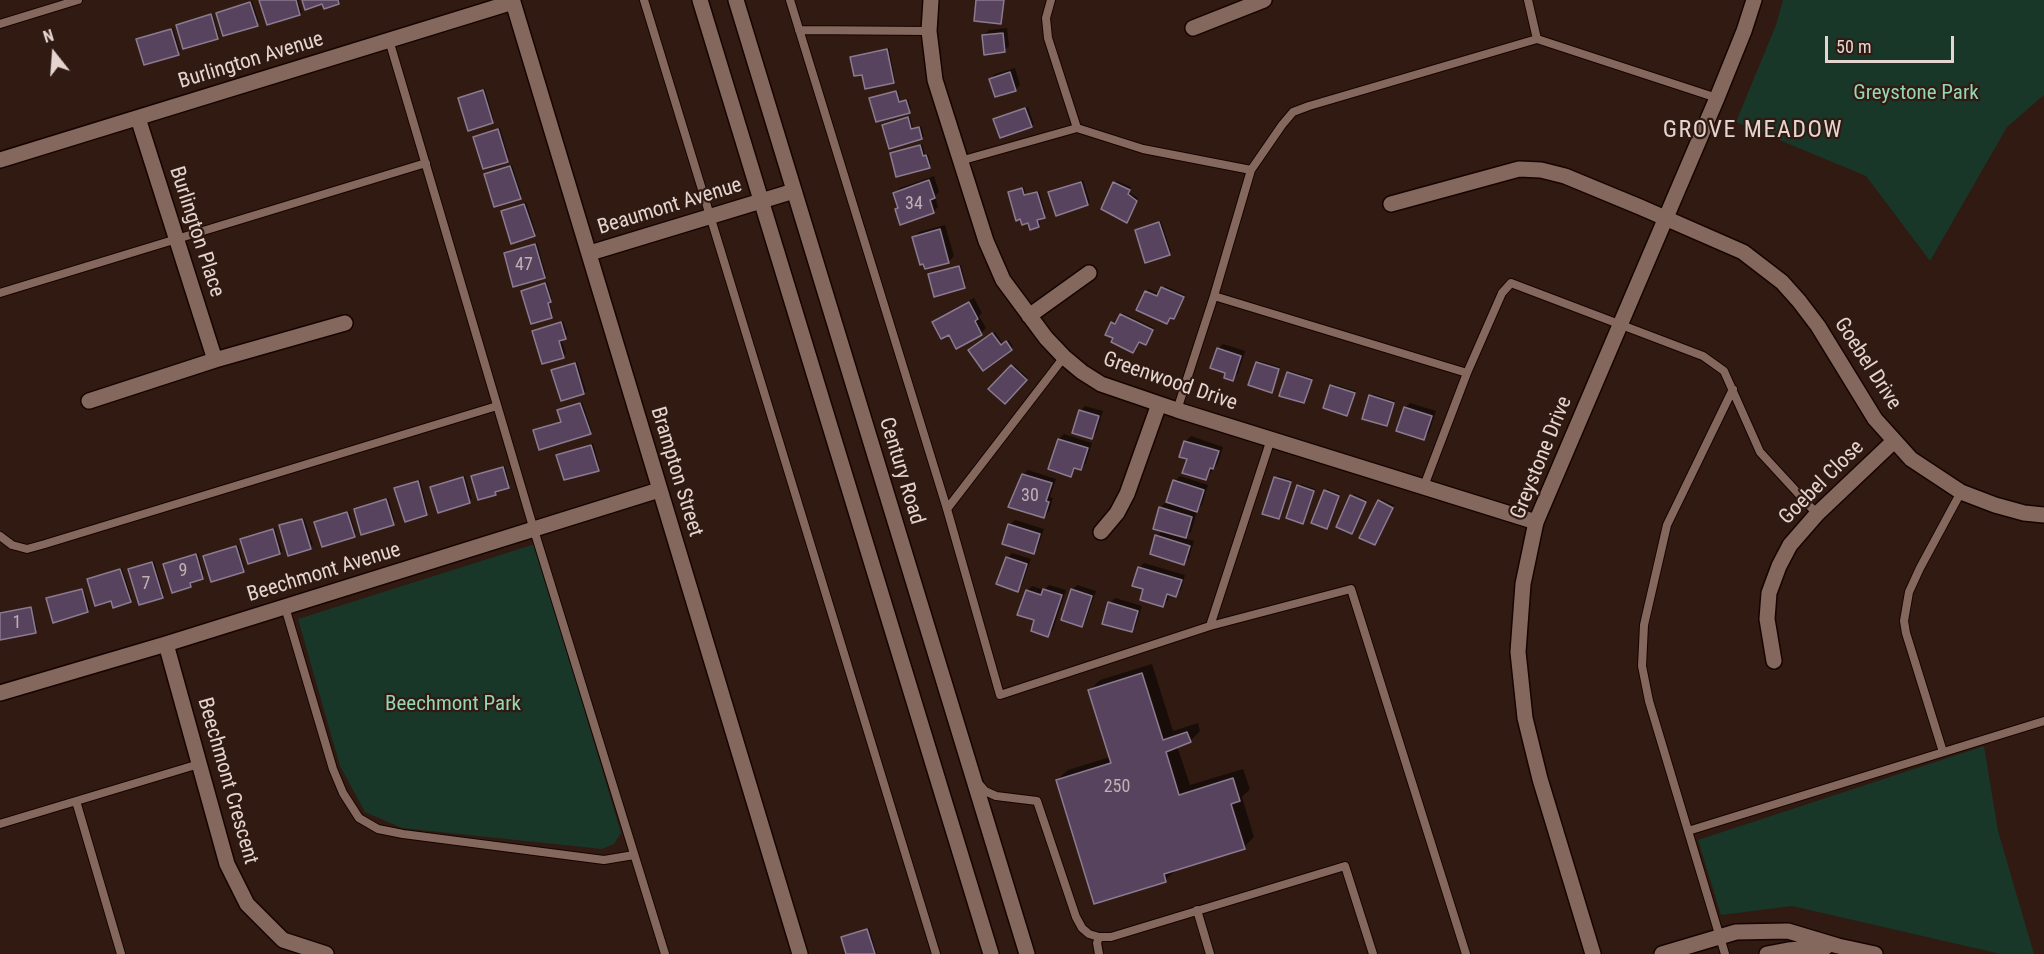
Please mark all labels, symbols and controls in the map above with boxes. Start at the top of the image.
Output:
north arrow [24,24,84,84]
scale bar [1828,24,1957,62]
text: N [41,26,56,47]
street label: Burlington Avenue [176,27,326,95]
text: 50 m [1836,36,1871,57]
park label: Greystone Park [1853,81,1979,107]
district label: GROVE MEADOW [1663,117,1843,145]
street label: Burlington Place [163,164,229,300]
street label: Beaumont Avenue [595,173,745,241]
house number: 34 [905,193,923,215]
house number: 47 [515,254,533,276]
street label: Goebel Drive [1828,313,1906,415]
street label: Greenwood Drive [1100,347,1240,417]
street label: Greystone Drive [1506,393,1578,523]
street label: Brampton Street [644,404,708,540]
street label: Century Road [873,414,929,528]
street label: Goebel Close [1774,435,1870,531]
house number: 30 [1021,485,1039,507]
street label: Beechmont Avenue [244,538,404,608]
house number: 9 [179,560,187,582]
house number: 7 [142,573,150,595]
house number: 1 [13,612,21,634]
park label: Beechmont Park [385,692,521,718]
street label: Beechmont Crescent [191,695,263,867]
house number: 250 [1104,776,1130,798]

